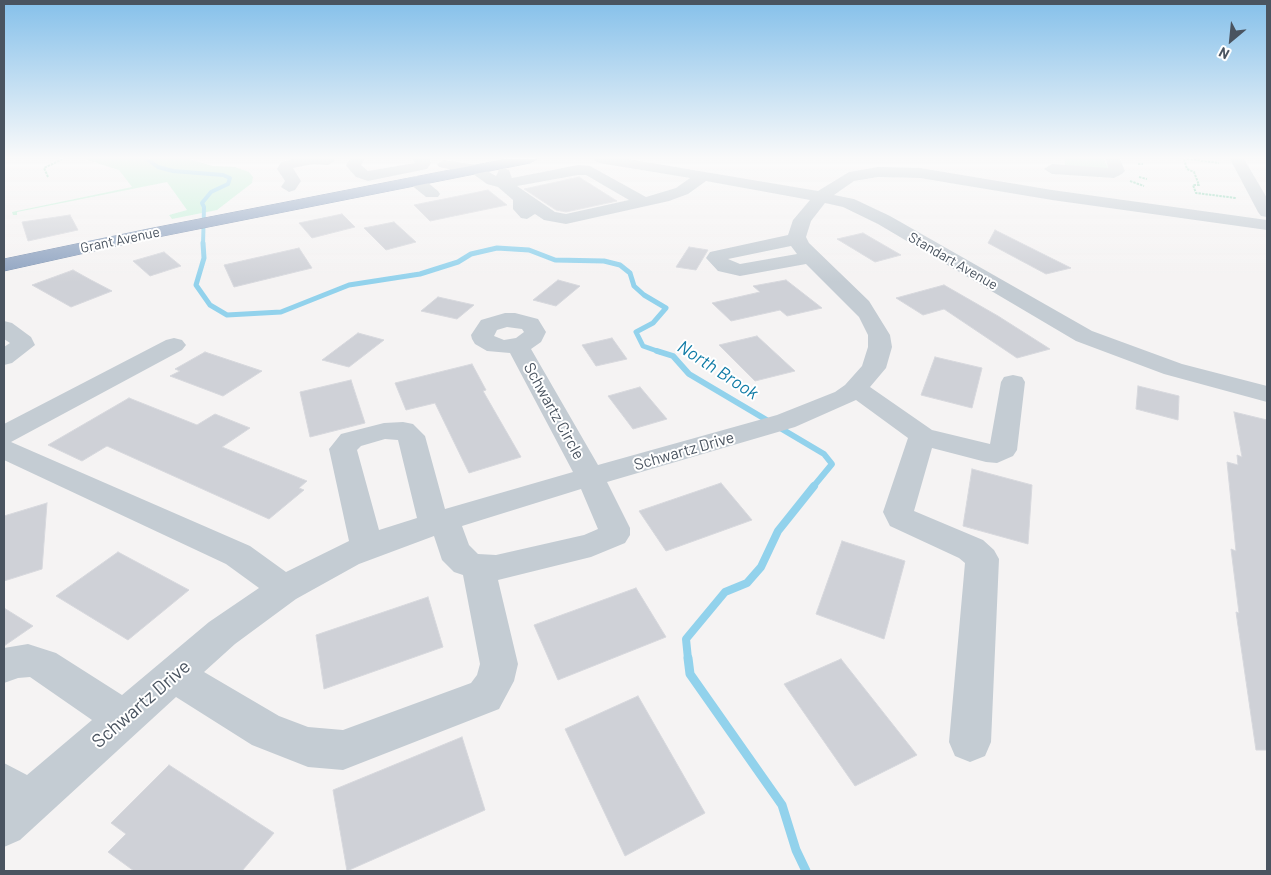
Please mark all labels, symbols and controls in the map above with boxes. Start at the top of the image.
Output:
north arrow [1206,15,1256,65]
text: N [1216,44,1232,63]
street label: Grant Avenue [79,223,161,257]
street label: Standart Avenue [905,229,1001,293]
water label: North Brook [673,336,763,404]
street label: Schwartz Circle [519,359,589,463]
street label: Schwartz Drive [632,428,736,474]
street label: Schwartz Drive [87,655,195,753]

